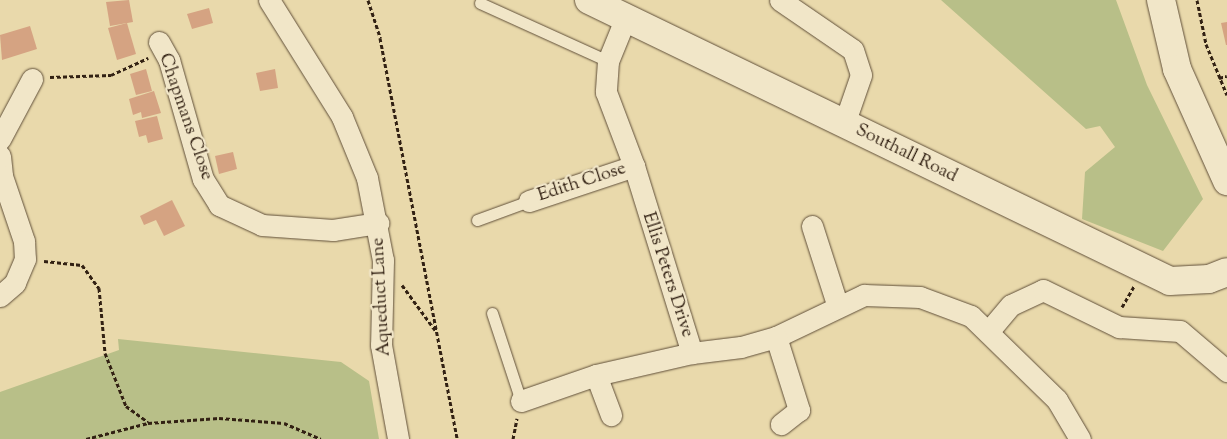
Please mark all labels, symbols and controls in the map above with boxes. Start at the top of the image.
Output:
street label: Chapmans Close [153,51,217,183]
street label: Southall Road [852,120,960,188]
street label: Edith Close [535,159,629,207]
street label: Ellis Peters Drive [637,210,697,340]
street label: Aqueduct Lane [368,237,396,357]

